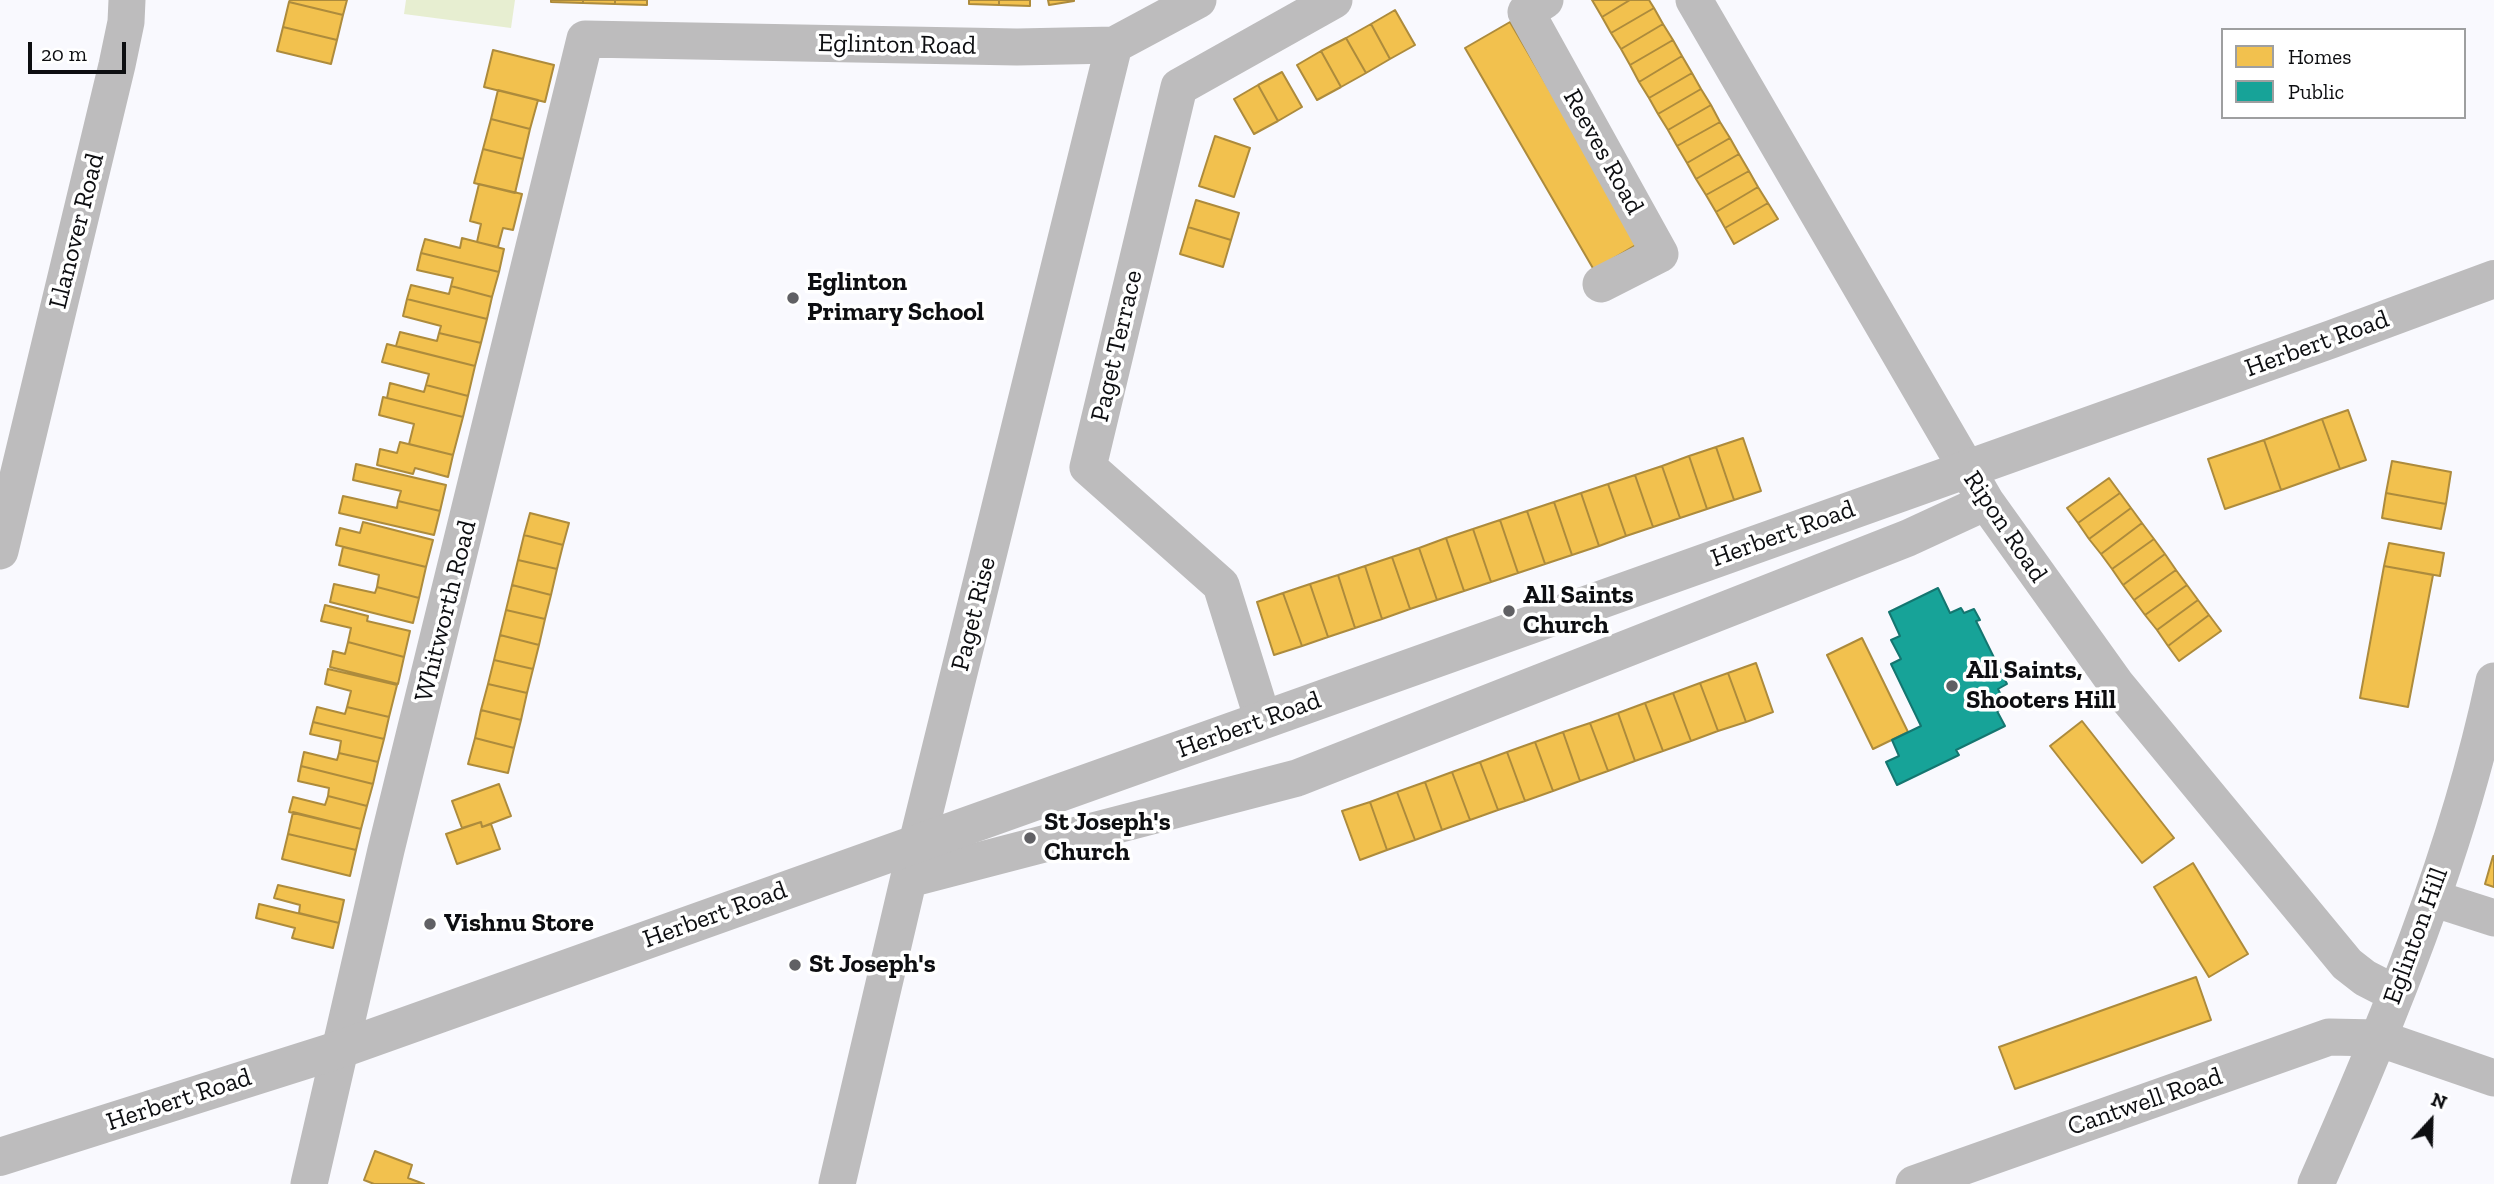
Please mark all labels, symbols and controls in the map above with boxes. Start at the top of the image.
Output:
scale bar [32,28,130,72]
street label: Eglinton Road [818,28,976,62]
legend [2221,28,2466,119]
text: 20 m [41,41,87,66]
text: Homes [2288,44,2351,69]
text: Public [2288,79,2344,104]
street label: Reeves Road [1556,84,1650,220]
street label: Llanover Road [43,150,111,312]
place label: Eglinton Primary School [807,267,984,328]
street label: Paget Terrace [1084,267,1150,425]
marker: Eglinton Primary School [785,290,801,306]
street label: Herbert Road [2241,304,2393,384]
street label: Ripon Road [1956,465,2054,589]
street label: Herbert Road [1707,494,1859,574]
street label: Whitworth Road [408,517,484,705]
street label: Paget Rise [945,554,1003,674]
place label: All Saints Church [1523,580,1634,642]
marker: All Saints Church [1501,603,1517,619]
place label: All Saints, Shooters Hill [1966,655,2116,716]
marker: All Saints, Shooters Hill [1944,678,1960,694]
street label: Herbert Road [1173,685,1325,765]
place label: St Joseph's Church [1044,807,1171,868]
marker: St Joseph's Church [1022,830,1038,846]
street label: Eglinton Hill [2377,863,2455,1009]
street label: Herbert Road [639,875,791,955]
place label: Vishnu Store [444,908,594,940]
marker: Vishnu Store [422,916,438,932]
place label: St Joseph's [809,949,936,981]
marker: St Joseph's [787,957,803,973]
street label: Cantwell Road [2064,1061,2226,1143]
street label: Herbert Road [103,1062,255,1138]
north arrow [2396,1086,2466,1156]
text: N [2428,1088,2450,1114]

